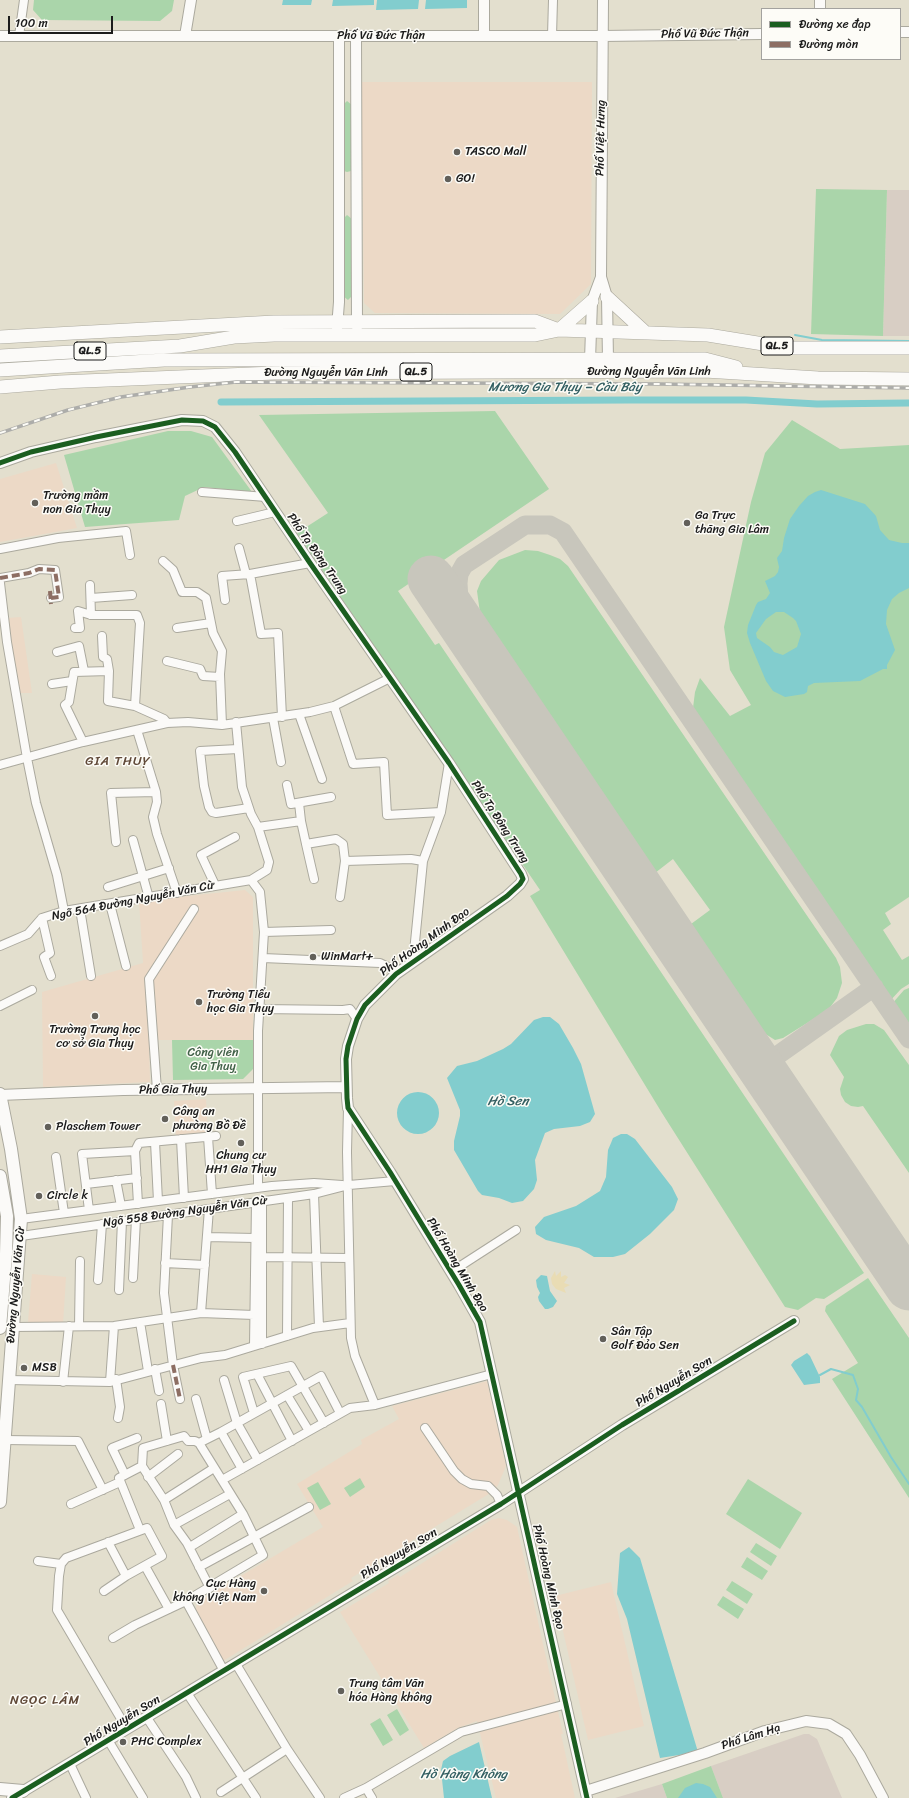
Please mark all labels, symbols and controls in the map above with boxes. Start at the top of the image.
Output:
scale bar [10,8,115,34]
legend [761,8,901,60]
text: 100 m [15,12,48,34]
text: Đường xe đạp [799,13,870,35]
street label: Phố Vũ Đức Thận [661,26,749,42]
street label: Phố Vũ Đức Thận [337,29,425,43]
text: Đường mòn [799,33,858,55]
street label: Phố Việt Hưng [593,100,609,176]
place label: TASCO Mall [465,145,526,159]
marker: TASCO Mall [452,147,462,157]
place label: GO! [456,172,474,186]
marker: GO! [443,174,453,184]
road number: QL.5 [761,337,793,355]
road number: QL.5 [74,342,106,360]
road number: QL.5 [400,363,432,381]
street label: Đường Nguyễn Văn Linh [587,365,711,379]
street label: Đường Nguyễn Văn Linh [264,366,388,380]
water label: Mương Gia Thụy – Cầu Bây [488,380,642,396]
place label: Trường mầm non Gia Thụy [43,489,111,517]
marker: Trường mầm non Gia Thụy [30,498,40,508]
place label: Ga Trực thăng Gia Lâm [695,509,769,537]
street label: Phố Tạ Đông Trung [284,511,350,597]
marker: Ga Trực thăng Gia Lâm [682,518,692,528]
district label: GIA THUỴ [85,754,151,770]
street label: Phố Tạ Đông Trung [468,778,532,866]
street label: Ngõ 564 Đường Nguyễn Văn Cừ [50,878,216,924]
street label: Phố Hoàng Minh Đạo [377,905,473,979]
place label: WinMart+ [321,950,373,964]
marker: WinMart+ [308,952,318,962]
place label: Trường Tiểu học Gia Thụy [207,988,274,1016]
marker: Trường Tiểu học Gia Thụy [194,997,204,1007]
marker: Trường Trung học cơ sở Gia Thụy [90,1011,100,1021]
place label: Trường Trung học cơ sở Gia Thụy [49,1023,141,1051]
park label: Công viên Gia Thuỵ [188,1046,238,1074]
street label: Phố Gia Thụy [139,1082,207,1098]
water label: Hồ Sen [487,1094,529,1110]
place label: Công an phường Bồ Đề [173,1105,246,1133]
marker: Công an phường Bồ Đề [160,1114,170,1124]
place label: Plaschem Tower [56,1120,140,1134]
marker: Plaschem Tower [43,1122,53,1132]
marker: Chung cư HH1 Gia Thụy [236,1138,246,1148]
place label: Chung cư HH1 Gia Thụy [206,1149,276,1177]
place label: Circle k [47,1189,88,1203]
marker: Circle k [34,1191,44,1201]
street label: Ngõ 558 Đường Nguyễn Văn Cừ [102,1193,268,1231]
street label: Phố Hoàng Minh Đạo [423,1215,491,1315]
street label: Đường Nguyễn Văn Cừ [4,1226,28,1344]
place label: Sân Tập Golf Đảo Sen [611,1325,679,1353]
marker: Sân Tập Golf Đảo Sen [598,1334,608,1344]
street label: Phố Nguyễn Sơn [633,1354,715,1410]
place label: MSB [32,1361,57,1375]
marker: MSB [19,1363,29,1373]
street label: Phố Hoàng Minh Đạo [529,1523,567,1631]
street label: Phố Nguyễn Sơn [358,1526,440,1582]
place label: Cục Hàng không Việt Nam [173,1577,256,1605]
marker: Cục Hàng không Việt Nam [259,1586,269,1596]
place label: Trung tâm Văn hóa Hàng không [349,1677,432,1705]
marker: Trung tâm Văn hóa Hàng không [336,1686,346,1696]
district label: NGỌC LÂM [10,1693,80,1709]
street label: Phố Nguyễn Sơn [81,1693,163,1749]
street label: Phố Lâm Hạ [720,1721,782,1753]
place label: PHC Complex [131,1735,202,1749]
marker: PHC Complex [118,1737,128,1747]
water label: Hồ Hàng Không [421,1767,507,1783]

